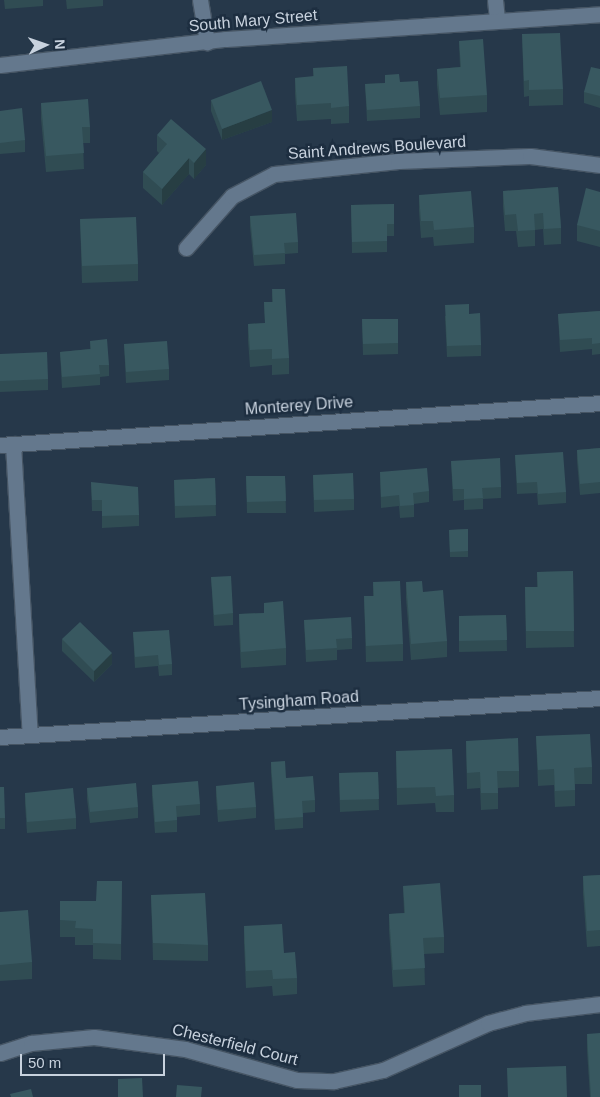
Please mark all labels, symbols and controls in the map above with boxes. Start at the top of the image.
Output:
street label: South Mary Street [188,6,318,36]
north arrow [20,20,70,70]
text: N [52,39,68,50]
street label: Saint Andrews Boulevard [287,132,467,164]
street label: Monterey Drive [244,393,354,419]
street label: Tysingham Road [238,687,360,715]
street label: Chesterfield Court [170,1020,300,1070]
scale bar [22,1044,168,1076]
text: 50 m [28,1054,61,1071]

